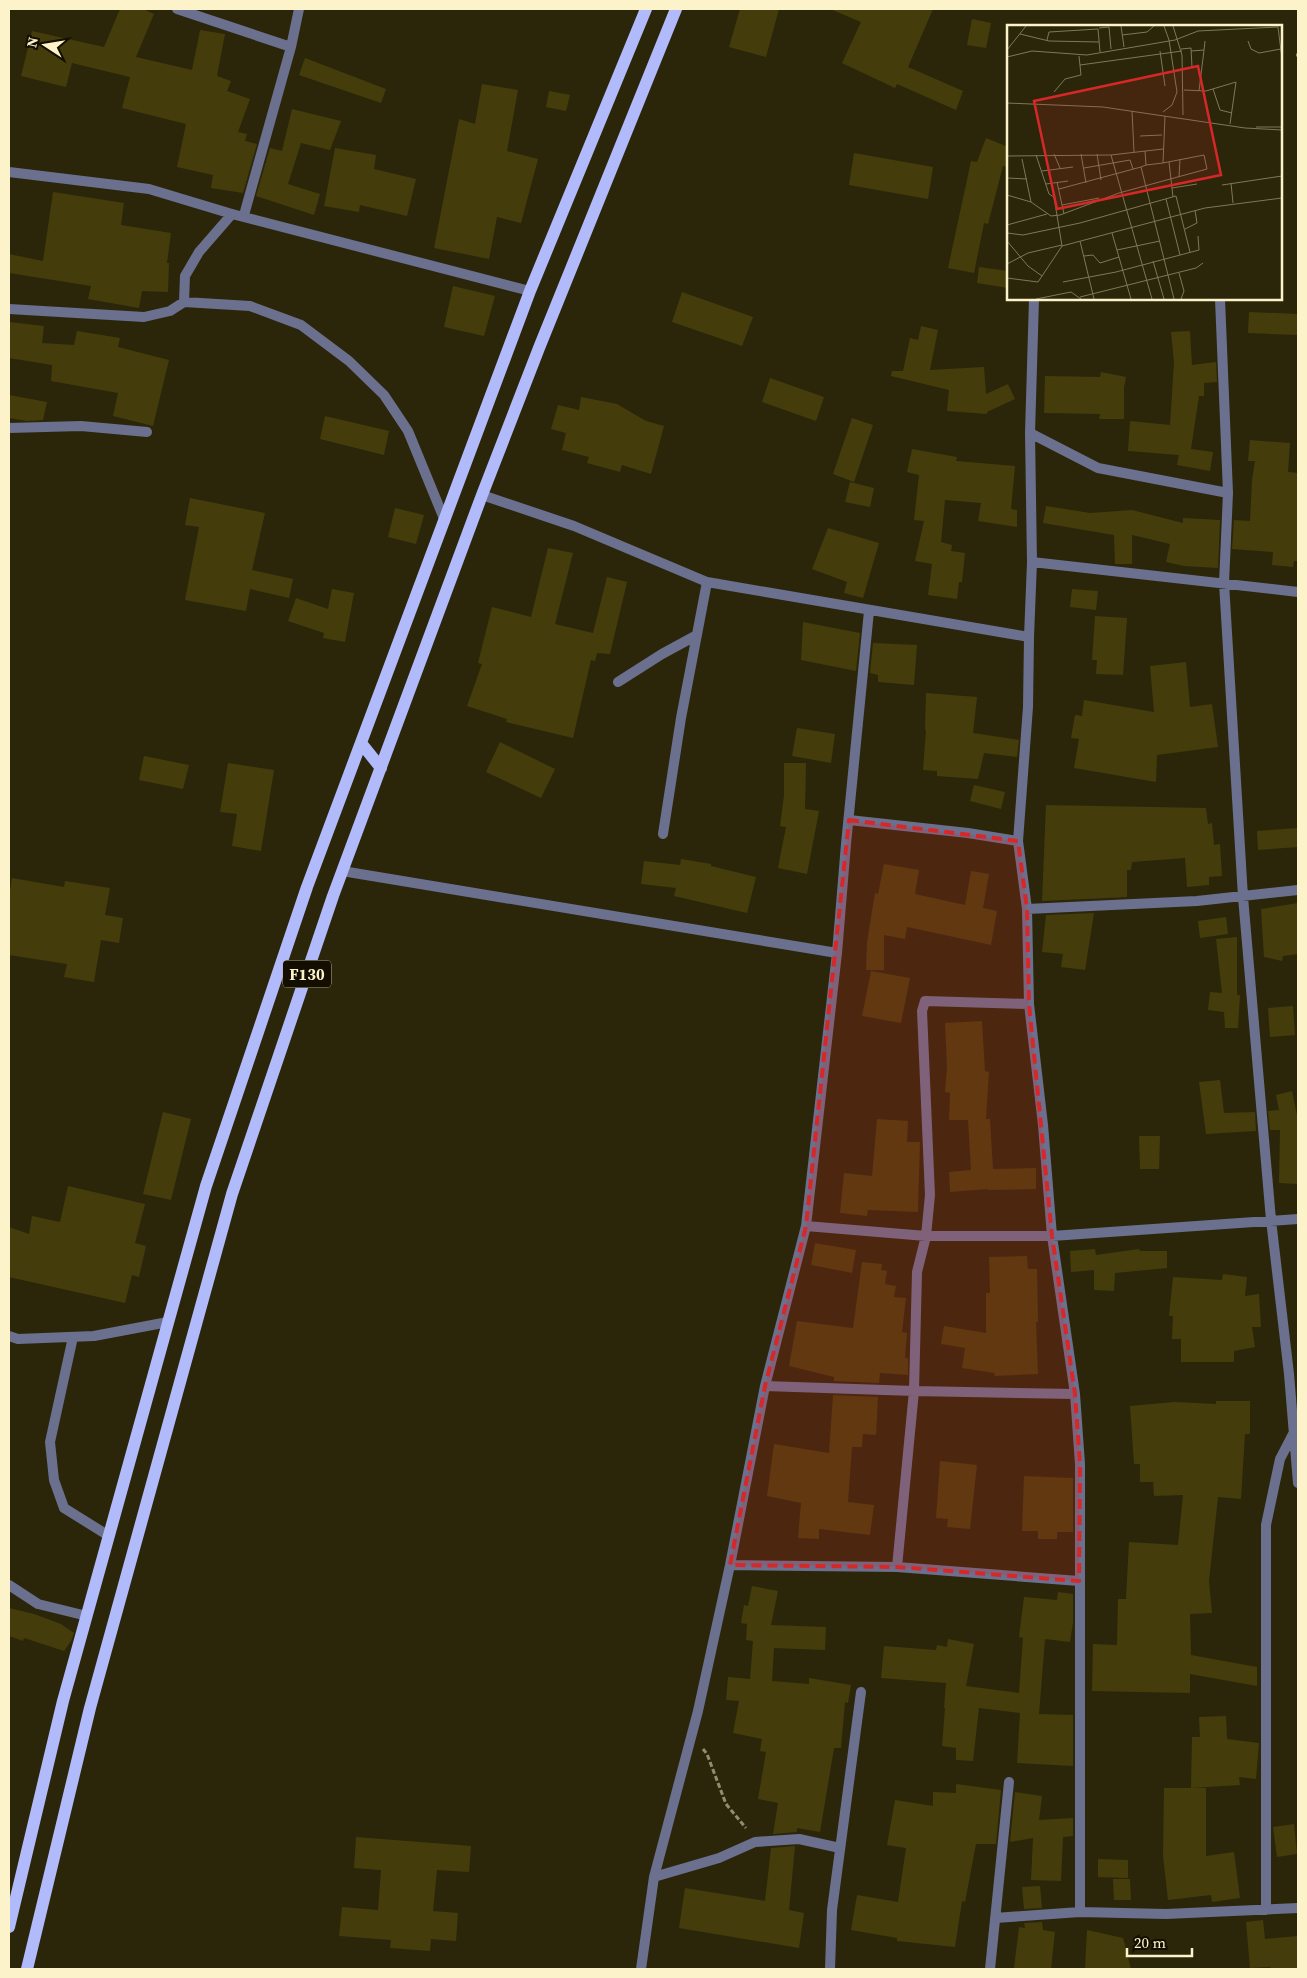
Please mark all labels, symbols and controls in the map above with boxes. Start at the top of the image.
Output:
north arrow [20,20,70,70]
inset map [1007,25,1282,300]
text: N [21,35,43,49]
road number: F130 [283,961,331,988]
scale bar [1127,1926,1192,1958]
text: 20 m [1134,1932,1166,1953]

